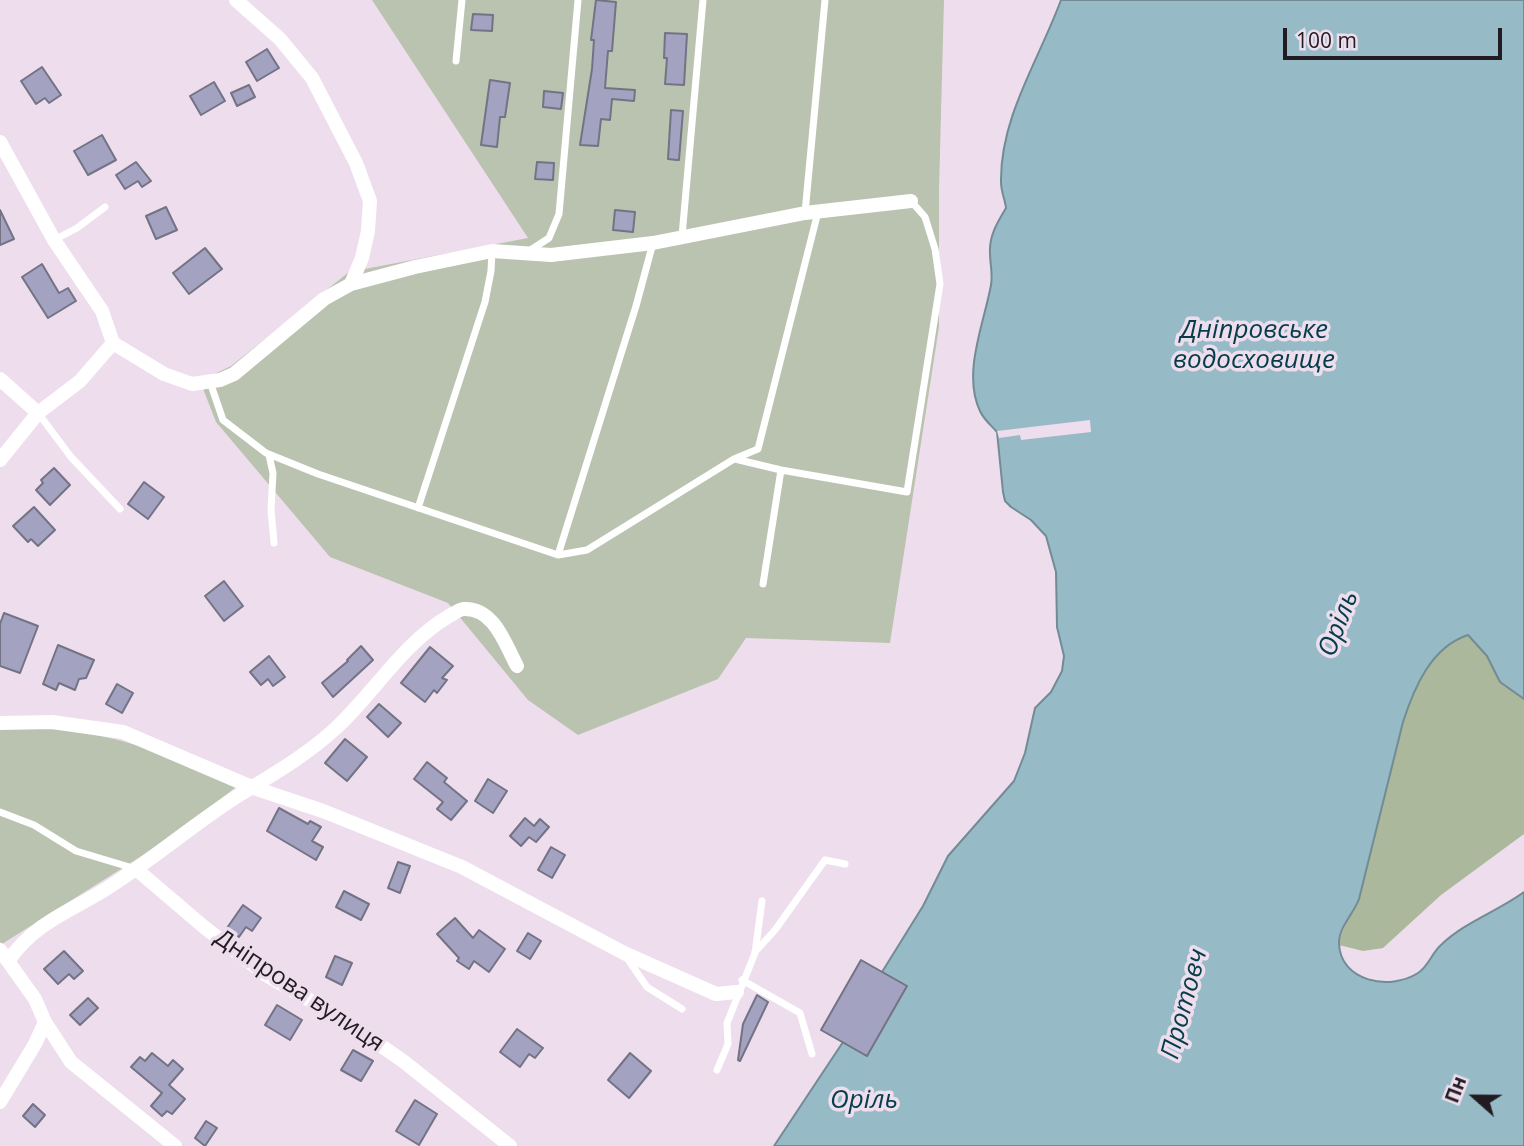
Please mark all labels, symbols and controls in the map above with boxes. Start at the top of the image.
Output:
scale bar [1286,14,1505,58]
text: 100 m [1296,26,1357,54]
water label: Дніпровське водосховище [1173,315,1335,376]
water label: Оріль [1312,587,1366,661]
street label: Дніпрова вулиця [209,924,389,1058]
water label: Протовч [1155,945,1215,1063]
north arrow [1440,1062,1510,1132]
text: Пн [1438,1072,1472,1107]
water label: Орiль [830,1085,898,1117]

